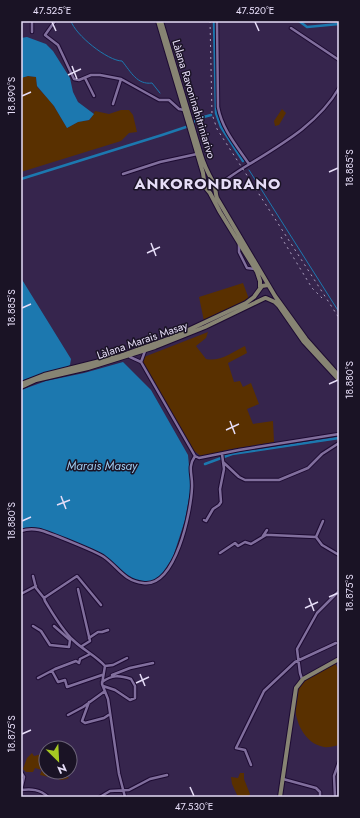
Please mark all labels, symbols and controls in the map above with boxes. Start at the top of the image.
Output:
text: 47.525°E [33,3,71,18]
text: 47.520°E [236,3,274,18]
street label: Làlana Ravoninahitriniarivo [168,38,220,160]
text: 18.890°S [4,76,19,115]
text: 18.885°S [342,149,357,187]
district label: ANKORONDRANO [134,173,281,195]
text: 18.885°S [4,289,19,327]
street label: Làlana Marais Masay [94,317,190,363]
text: 18.880°S [342,360,357,399]
water label: Marais Masay [67,457,138,475]
text: 18.880°S [4,501,19,540]
text: 18.875°S [342,574,357,612]
text: 18.875°S [4,715,19,753]
north arrow [38,740,78,780]
text: N [55,760,69,778]
text: 47.530°E [175,799,213,814]

